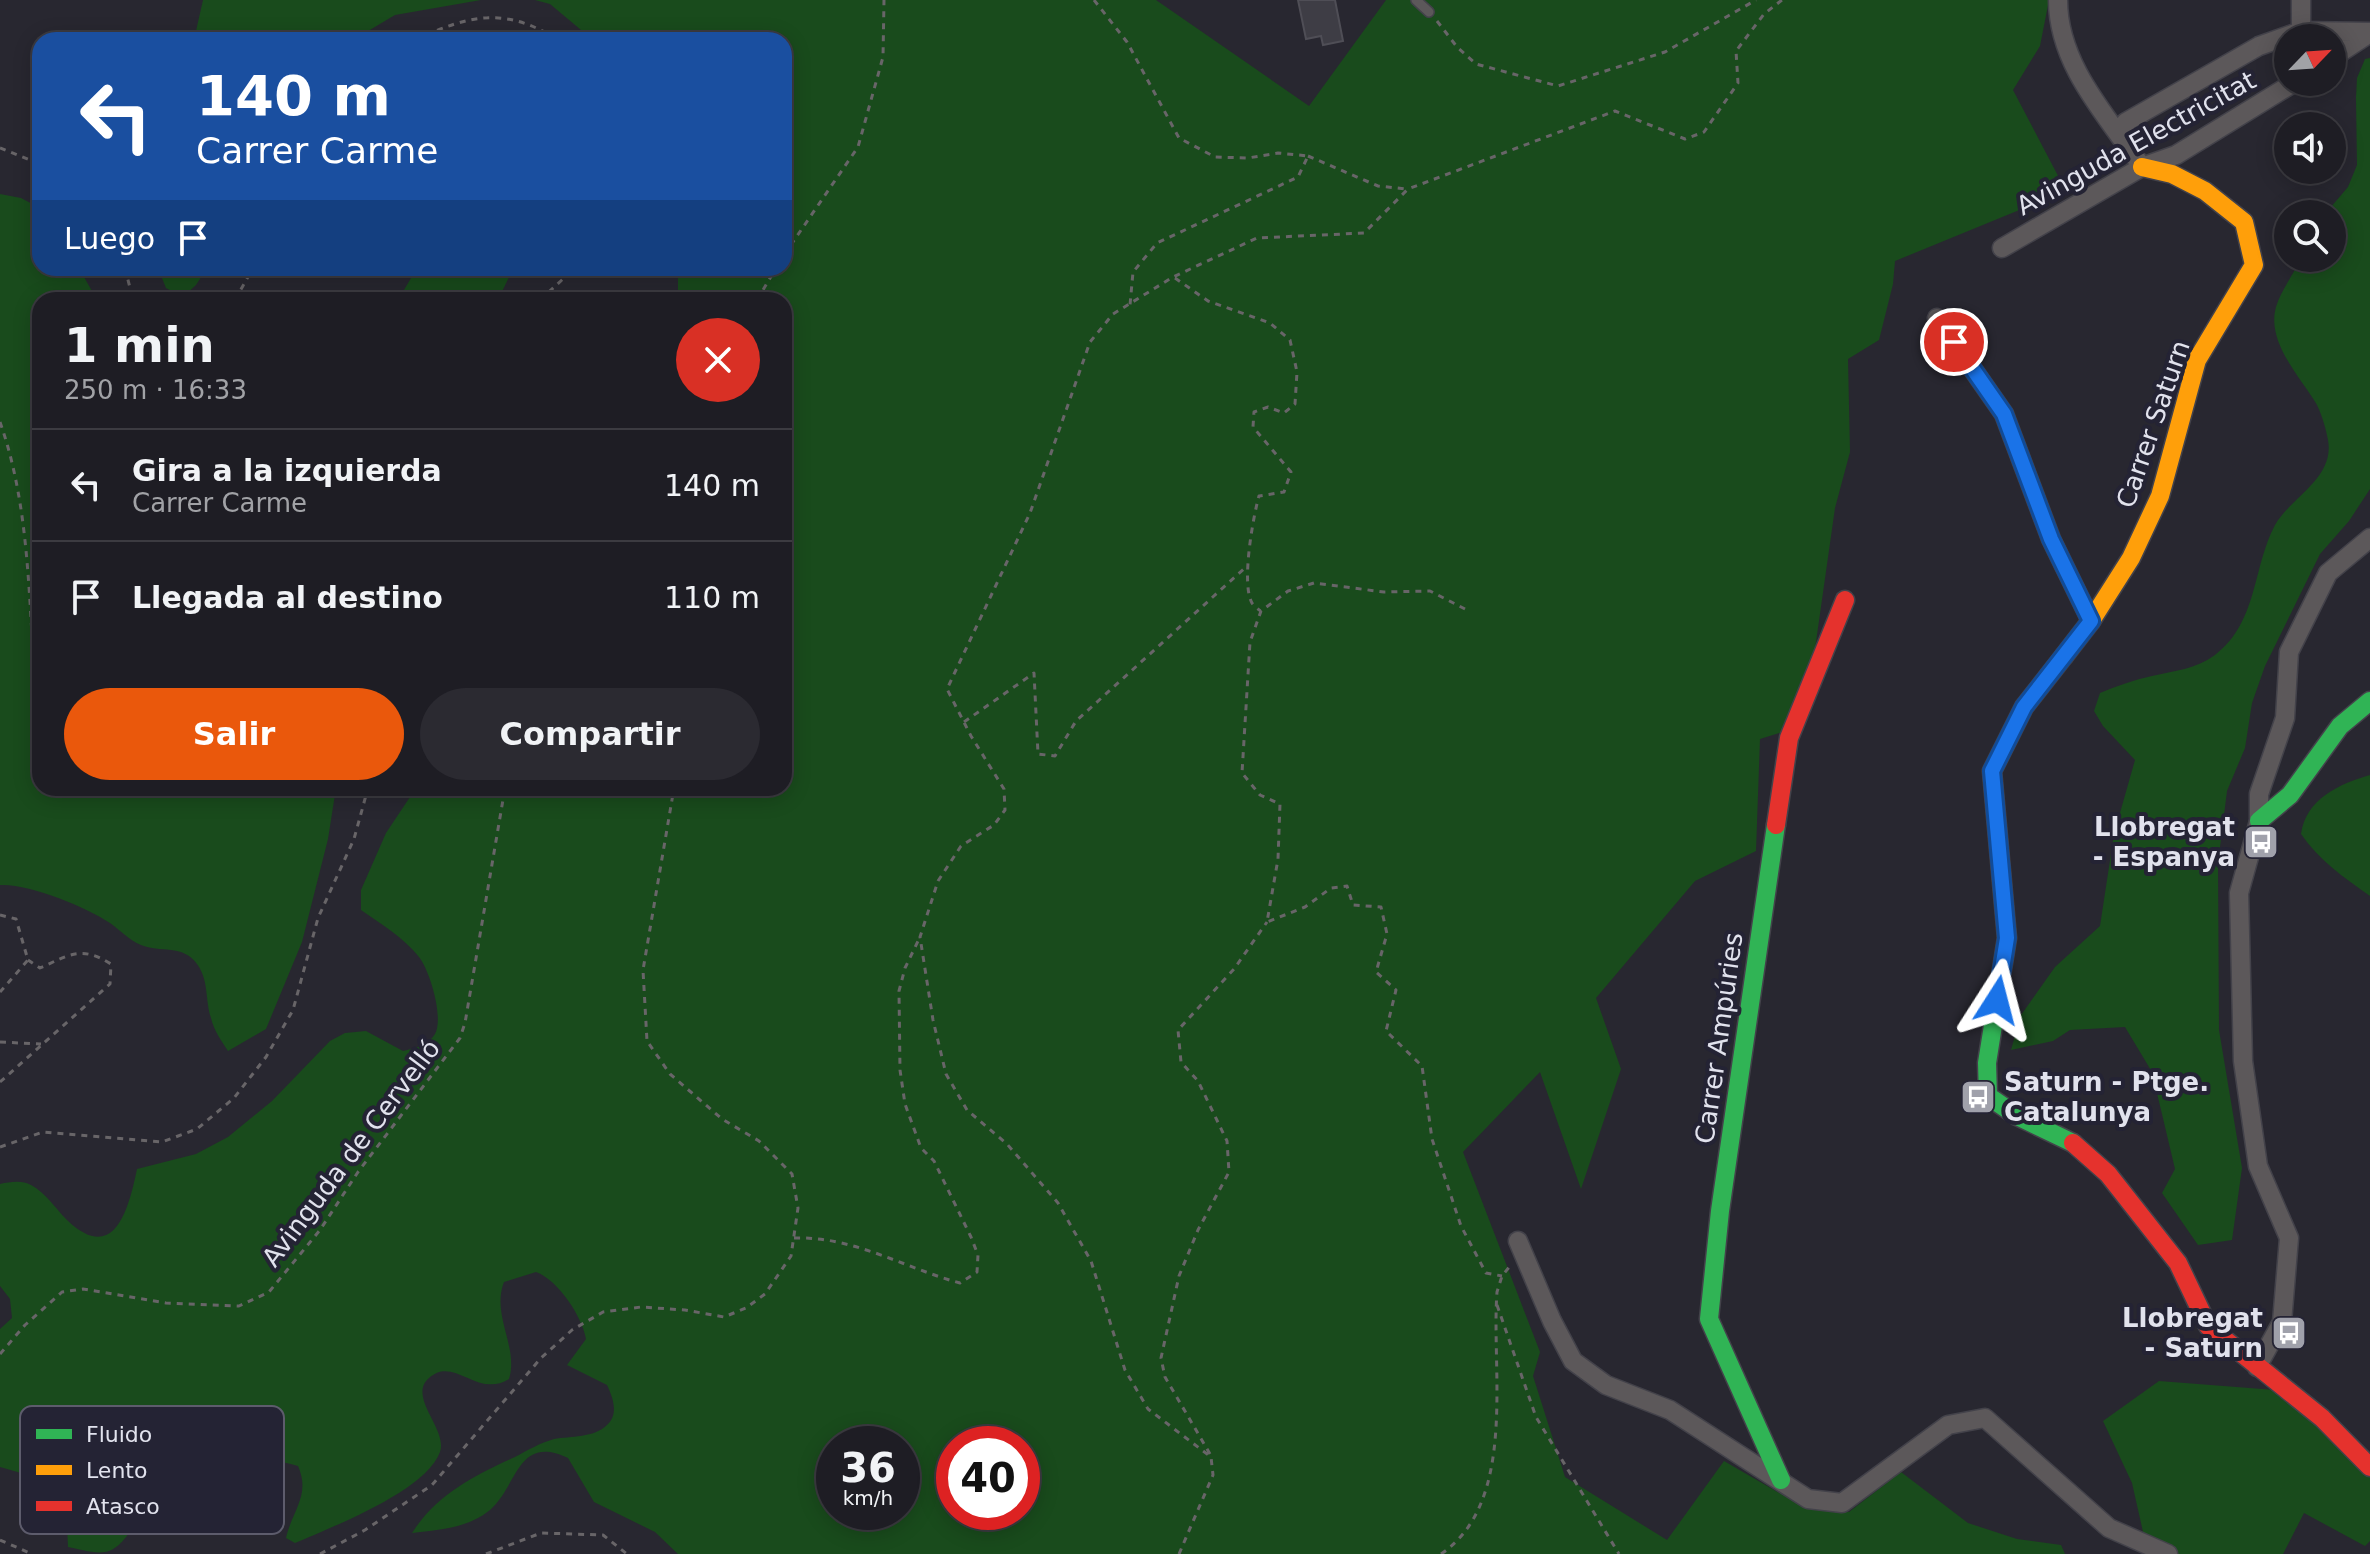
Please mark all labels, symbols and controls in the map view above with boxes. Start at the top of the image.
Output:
north arrow [2274,24,2346,96]
map controls [2274,24,2346,272]
text: 140 m [196,63,391,128]
icon: left [64,64,168,168]
street label: Avinguda Electricitat [2011,65,2261,221]
button: sound [2274,112,2346,184]
text: Carrer Carme [196,130,438,171]
button: search [2274,200,2346,272]
icon: arrive [171,216,215,260]
text: Luego [64,221,155,256]
pin [1920,308,1988,376]
text: 1 min [64,317,215,373]
button: close [676,318,760,402]
icon: arrive [1932,320,1976,364]
street label: Carrer Saturn [2110,336,2196,512]
text: 250 m · 16:33 [64,375,247,405]
text: Gira a la izquierda [132,453,442,488]
icon: left [64,463,108,507]
text: 140 m [664,468,760,503]
text: Carrer Carme [132,488,307,518]
icon: arrive [64,575,108,619]
text: Llegada al destino [132,580,443,615]
text: 110 m [664,580,760,615]
button: Salir [64,688,404,780]
button: Compartir [420,688,760,780]
place label: Llobregat - Espanya [2093,812,2235,872]
bus stop icon: Llobregat - Espanya [2242,823,2280,861]
street label: Carrer Ampúries [1689,930,1749,1146]
position arrow [1955,958,2039,1042]
street label: Avinguda de Cervelló [256,1034,446,1272]
place label: Saturn - Ptge. Catalunya [2004,1067,2209,1127]
bus stop icon: Saturn - Ptge. Catalunya [1959,1078,1997,1116]
place label: Llobregat - Saturn [2122,1303,2263,1363]
bus stop icon: Llobregat - Saturn [2270,1314,2308,1352]
legend [20,1406,284,1534]
text: Fluido [86,1422,152,1447]
speed limit sign: 40 [936,1426,1040,1530]
text: 36 [840,1445,896,1491]
text: Lento [86,1458,147,1483]
text: km/h [843,1486,893,1510]
text: Atasco [86,1494,160,1519]

